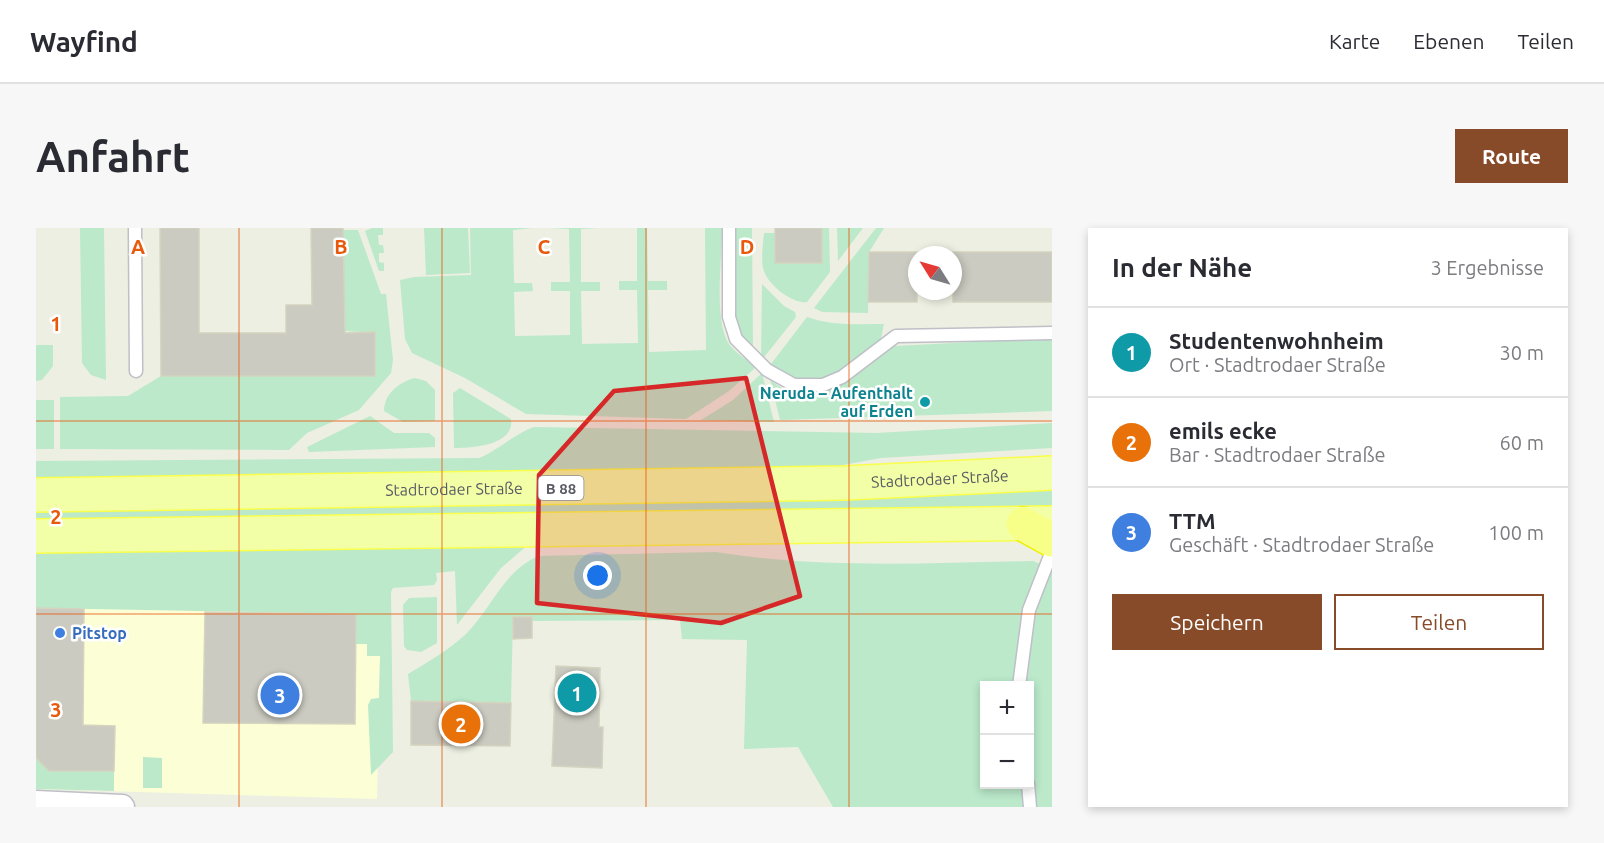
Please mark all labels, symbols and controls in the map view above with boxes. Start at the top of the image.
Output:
text: Wayfind [30,26,138,57]
text: Karte [1329,29,1380,53]
text: Ebenen [1413,29,1485,53]
text: Teilen [1518,29,1574,53]
button: Route [1455,129,1568,183]
text: Anfahrt [36,133,190,180]
text: A [131,235,145,258]
text: B [334,235,348,258]
text: C [538,235,551,258]
text: D [740,235,754,258]
north arrow [908,246,962,300]
text: In der Nähe [1112,253,1252,282]
text: 3 Ergebnisse [1430,256,1544,279]
text: 1 [50,312,62,335]
text: Studentenwohnheim [1169,328,1384,353]
text: 1 [1126,341,1137,364]
text: 30 m [1500,341,1544,364]
text: Ort · Stadtrodaer Straße [1169,353,1386,376]
place label: Neruda – Aufenthalt auf Erden [760,384,913,420]
marker: Neruda – Aufenthalt auf Erden [918,395,932,409]
text: emils ecke [1169,418,1277,443]
text: 2 [1126,431,1137,454]
text: 60 m [1500,431,1544,454]
text: Bar · Stadtrodaer Straße [1169,443,1386,466]
street label: Stadtrodaer Straße [871,466,1009,491]
road number: B 88 [538,476,584,500]
street label: Stadtrodaer Straße [385,479,523,499]
text: 2 [50,505,62,528]
text: TTM [1169,508,1216,533]
text: 3 [1126,521,1137,544]
text: 100 m [1488,521,1544,544]
text: Geschäft · Stadtrodaer Straße [1169,533,1434,556]
your location [583,561,612,590]
button: Speichern [1112,594,1322,650]
button: Teilen [1334,594,1544,650]
place label: Pitstop [72,624,127,642]
marker: Pitstop [53,626,67,640]
pin: 1 [558,670,596,716]
pin: 3 [260,672,300,718]
map controls [980,681,1034,789]
button: + [980,681,1034,735]
text: 3 [50,698,62,721]
pin: 2 [442,702,480,746]
button: − [980,735,1034,789]

